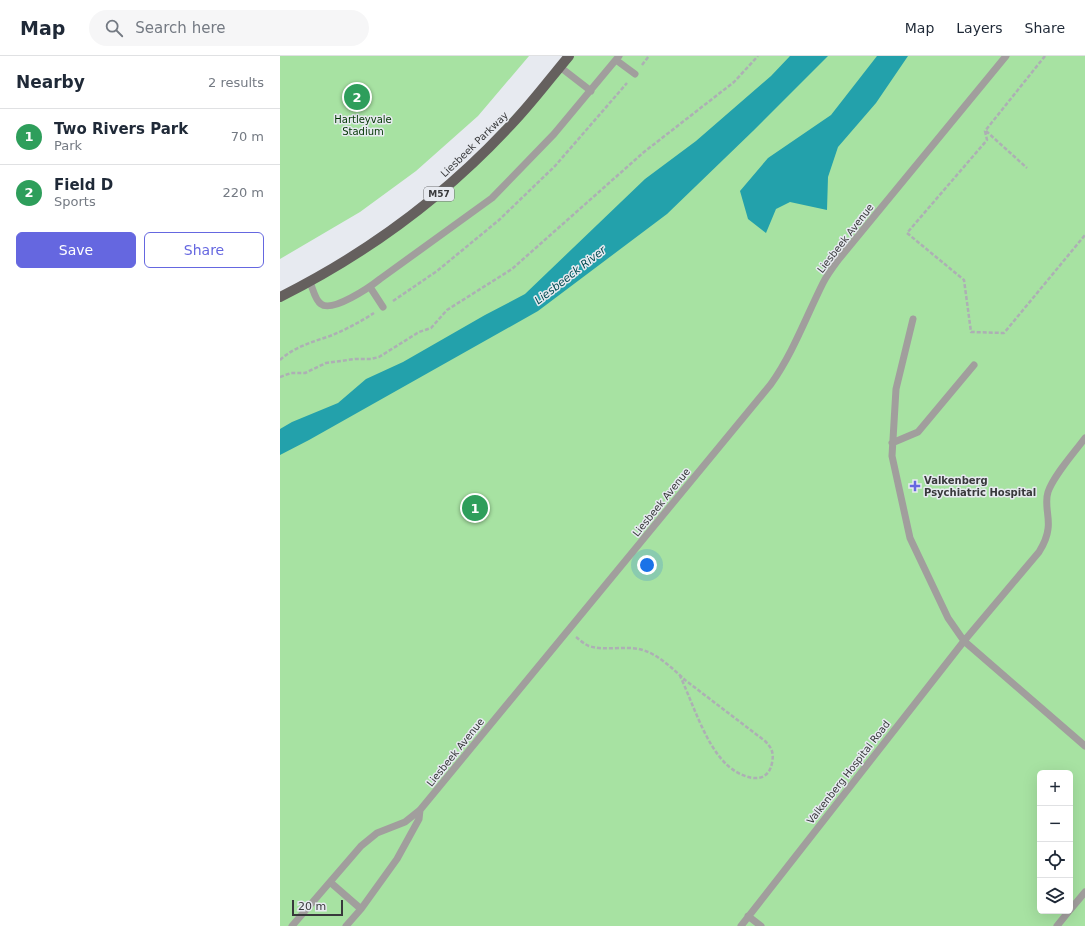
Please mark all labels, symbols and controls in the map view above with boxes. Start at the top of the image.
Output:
search box [89,10,369,46]
text: Map [20,17,65,39]
icon: search [103,17,125,39]
text: Search here [135,19,225,37]
text: Map [905,20,934,36]
text: Layers [956,20,1003,36]
text: Share [1025,20,1065,36]
text: Nearby [16,72,85,92]
text: 2 results [208,75,264,90]
pin: 2 [344,82,370,112]
street label: Liesbeek Parkway [438,109,510,179]
park label: Hartleyvale Stadium [334,114,392,137]
text: Two Rivers Park [54,120,188,138]
text: 1 [24,129,34,144]
text: 70 m [231,129,264,144]
text: Park [54,138,82,153]
text: Field D [54,176,113,194]
text: 2 [24,185,34,200]
text: 220 m [222,185,264,200]
road number: M57 [424,187,454,201]
text: Sports [54,194,96,209]
street label: Liesbeek Avenue [815,202,876,275]
button: Save [16,232,136,268]
button: Share [144,232,264,268]
water label: Liesbeeck River [532,243,610,307]
street label: Liesbeek Avenue [631,466,692,539]
place label: Valkenberg Psychiatric Hospital [924,475,1036,498]
marker: Valkenberg Psychiatric Hospital [909,480,921,492]
pin: 1 [462,493,488,523]
your location [637,555,657,575]
street label: Liesbeek Avenue [425,716,486,789]
street label: Valkenberg Hospital Road [805,719,892,826]
map controls [1037,770,1073,914]
button: + [1037,770,1073,806]
button: − [1037,806,1073,842]
button: locate [1037,842,1073,878]
button: layers [1037,878,1073,914]
scale bar [292,898,343,917]
text: 20 m [298,900,326,913]

